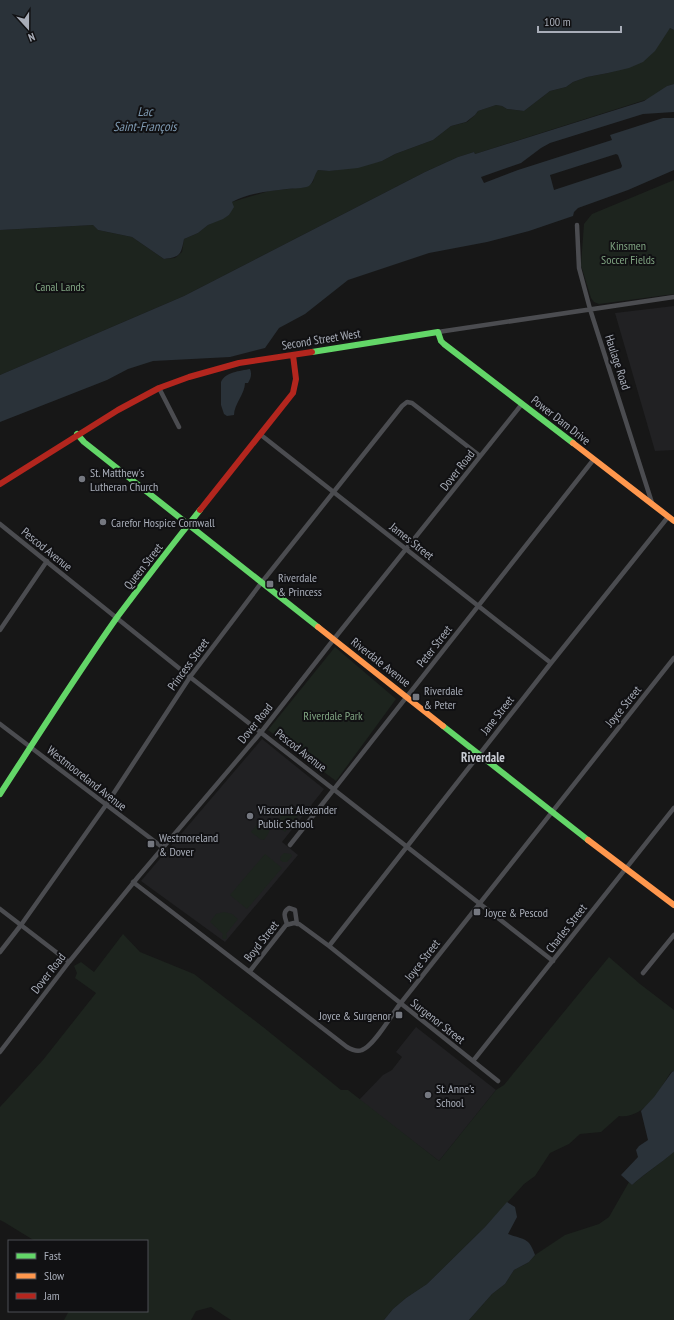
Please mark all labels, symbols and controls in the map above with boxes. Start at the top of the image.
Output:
north arrow [8,8,48,48]
scale bar [538,8,621,34]
text: 100 m [544,14,571,29]
text: N [26,30,37,45]
water label: Lac Saint-François [113,103,178,135]
park label: Kinsmen Soccer Fields [601,238,655,267]
park label: Canal Lands [35,279,85,294]
street label: Second Street West [281,325,362,353]
street label: Haulage Road [602,332,634,392]
street label: Power Dam Drive [528,392,594,448]
street label: Dover Road [437,447,477,493]
place label: St. Matthew's Lutheran Church [90,465,158,494]
marker: St. Matthew's Lutheran Church [77,474,87,484]
place label: Carefor Hospice Cornwall [111,515,215,530]
marker: Carefor Hospice Cornwall [98,517,108,527]
street label: James Street [386,518,438,563]
street label: Pescod Avenue [19,524,75,574]
street label: Queen Street [120,539,166,592]
place label: Riverdale & Princess [278,570,322,599]
marker: Riverdale & Princess [265,579,275,589]
street label: Peter Street [413,622,455,670]
street label: Princess Street [164,634,212,693]
street label: Riverdale Avenue [348,634,414,690]
street label: Joyce Street [601,682,645,730]
place label: Riverdale & Peter [424,683,463,712]
marker: Riverdale & Peter [411,692,421,702]
street label: Jane Street [477,692,517,738]
street label: Dover Road [234,700,276,746]
park label: Riverdale Park [303,708,363,723]
street label: Pescod Avenue [272,725,330,775]
street label: Westmooreland Avenue [44,742,130,814]
district label: Riverdale [461,749,505,766]
place label: Viscount Alexander Public School [257,802,338,831]
marker: Viscount Alexander Public School [245,811,255,821]
place label: Westmoreland & Dover [159,830,218,859]
marker: Westmoreland & Dover [146,839,156,849]
street label: Charles Street [542,900,590,955]
place label: Joyce & Pescod [484,905,548,920]
marker: Joyce & Pescod [472,907,482,917]
street label: Boyd Street [240,917,282,964]
street label: Joyce Street [400,936,443,985]
street label: Dover Road [28,950,68,996]
street label: Surgenor Street [408,995,469,1047]
place label: Joyce & Surgenor [318,1008,392,1023]
marker: Joyce & Surgenor [394,1010,404,1020]
place label: St. Anne's School [436,1081,475,1110]
marker: St. Anne's School [423,1090,433,1100]
legend [8,1240,148,1312]
text: Fast [44,1248,62,1263]
text: Slow [44,1268,65,1283]
text: Jam [43,1288,60,1303]

